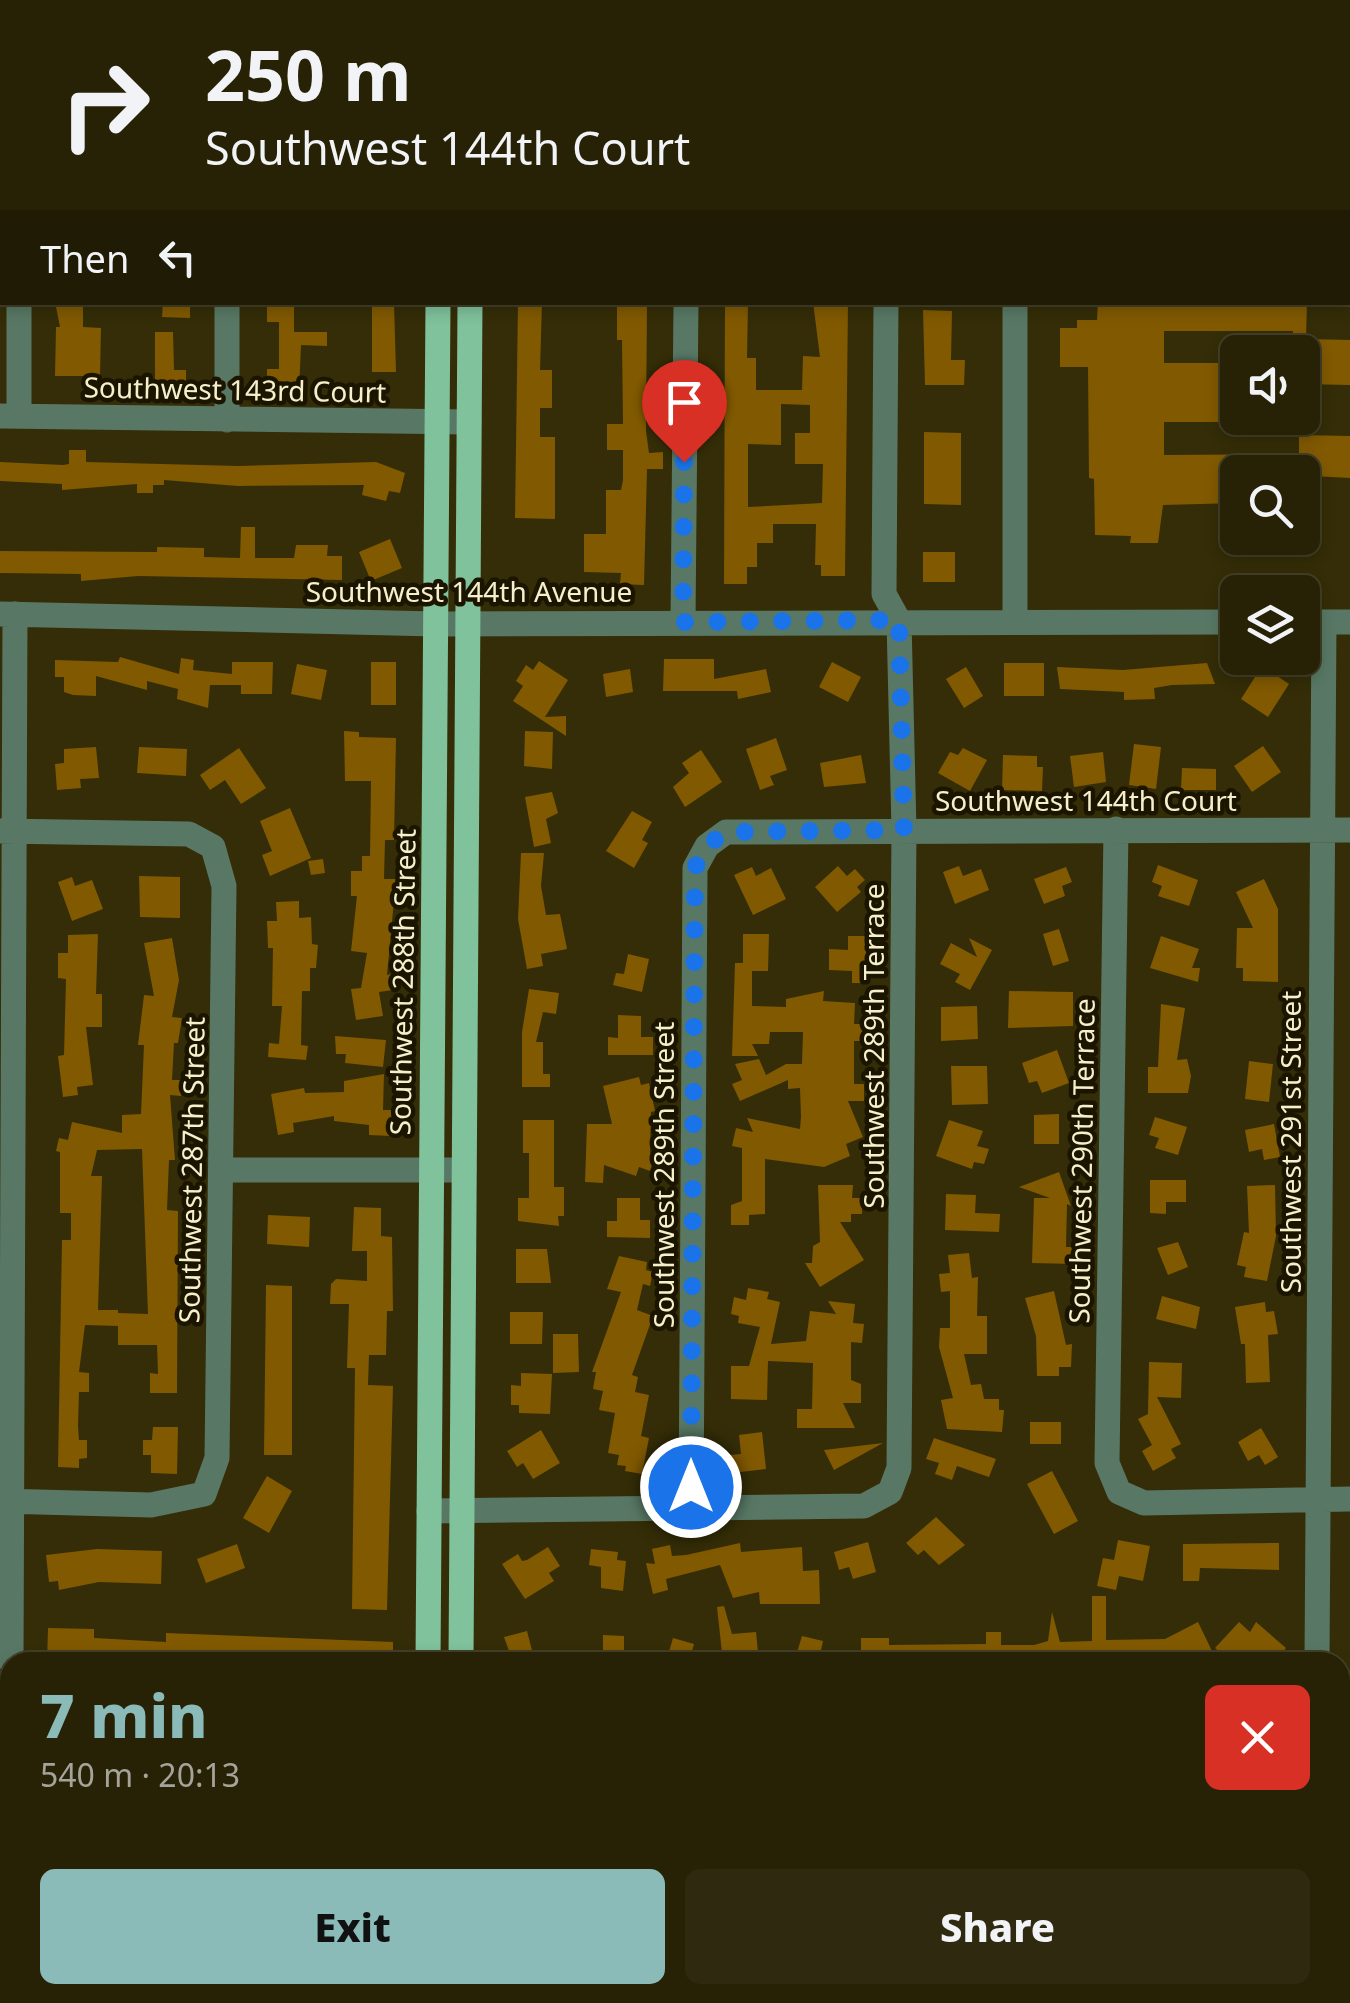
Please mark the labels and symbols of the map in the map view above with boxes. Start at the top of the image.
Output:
pin [642,360,727,463]
street label: Southwest 143rd Court [83,367,387,411]
street label: Southwest 144th Avenue [306,572,632,610]
street label: Southwest 144th Court [935,781,1237,819]
street label: Southwest 288th Street [380,828,424,1136]
street label: Southwest 289th Terrace [854,883,892,1209]
street label: Southwest 291st Street [1271,991,1309,1293]
street label: Southwest 290th Terrace [1059,998,1103,1324]
street label: Southwest 287th Street [169,1016,213,1324]
street label: Southwest 289th Street [644,1022,682,1328]
position arrow [639,1435,743,1539]

